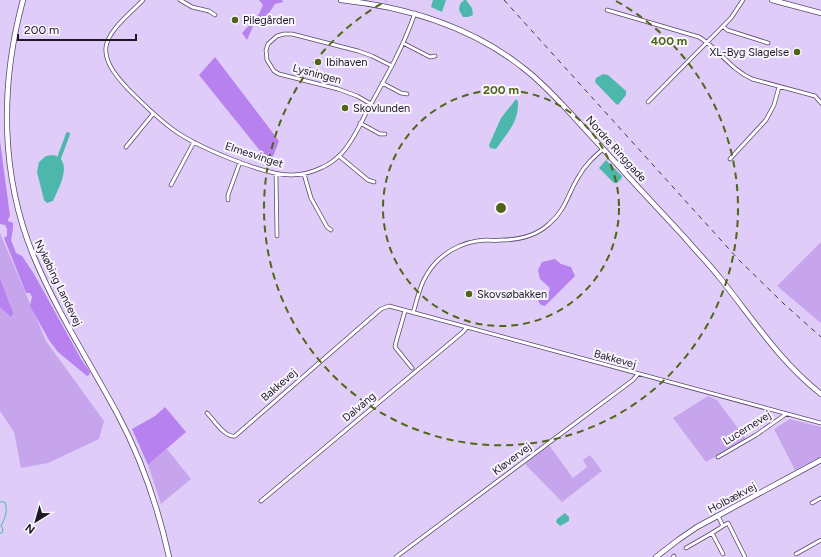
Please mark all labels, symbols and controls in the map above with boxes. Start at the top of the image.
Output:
place label: Pilegården [243,14,295,27]
marker: Pilegården [230,15,240,25]
scale bar [18,16,136,42]
text: 200 m [24,23,59,37]
text: 400 m [651,34,687,48]
place label: XL-Byg Slagelse [710,46,789,59]
marker: XL-Byg Slagelse [792,47,802,57]
place label: Ibihaven [326,56,367,69]
marker: Ibihaven [313,57,323,67]
street label: Lysningen [291,61,343,87]
text: 200 m [483,83,519,97]
place label: Skovlunden [353,102,410,115]
marker: Skovlunden [340,103,350,113]
street label: Nordre Ringgade [583,113,649,185]
street label: Elmesvinget [223,139,285,171]
centre of rings [494,201,508,215]
street label: Nykøbing Landevej [31,238,85,328]
place label: Skovsøbakken [477,288,547,301]
marker: Skovsøbakken [464,289,474,299]
street label: Bakkevej [592,347,638,371]
street label: Bakkevej [258,366,300,404]
street label: Dalvang [340,389,378,425]
street label: Lucernevej [721,408,773,448]
street label: Kløvervej [490,440,534,478]
street label: Holbækvej [706,480,759,516]
north arrow [16,501,56,541]
text: N [23,521,38,536]

